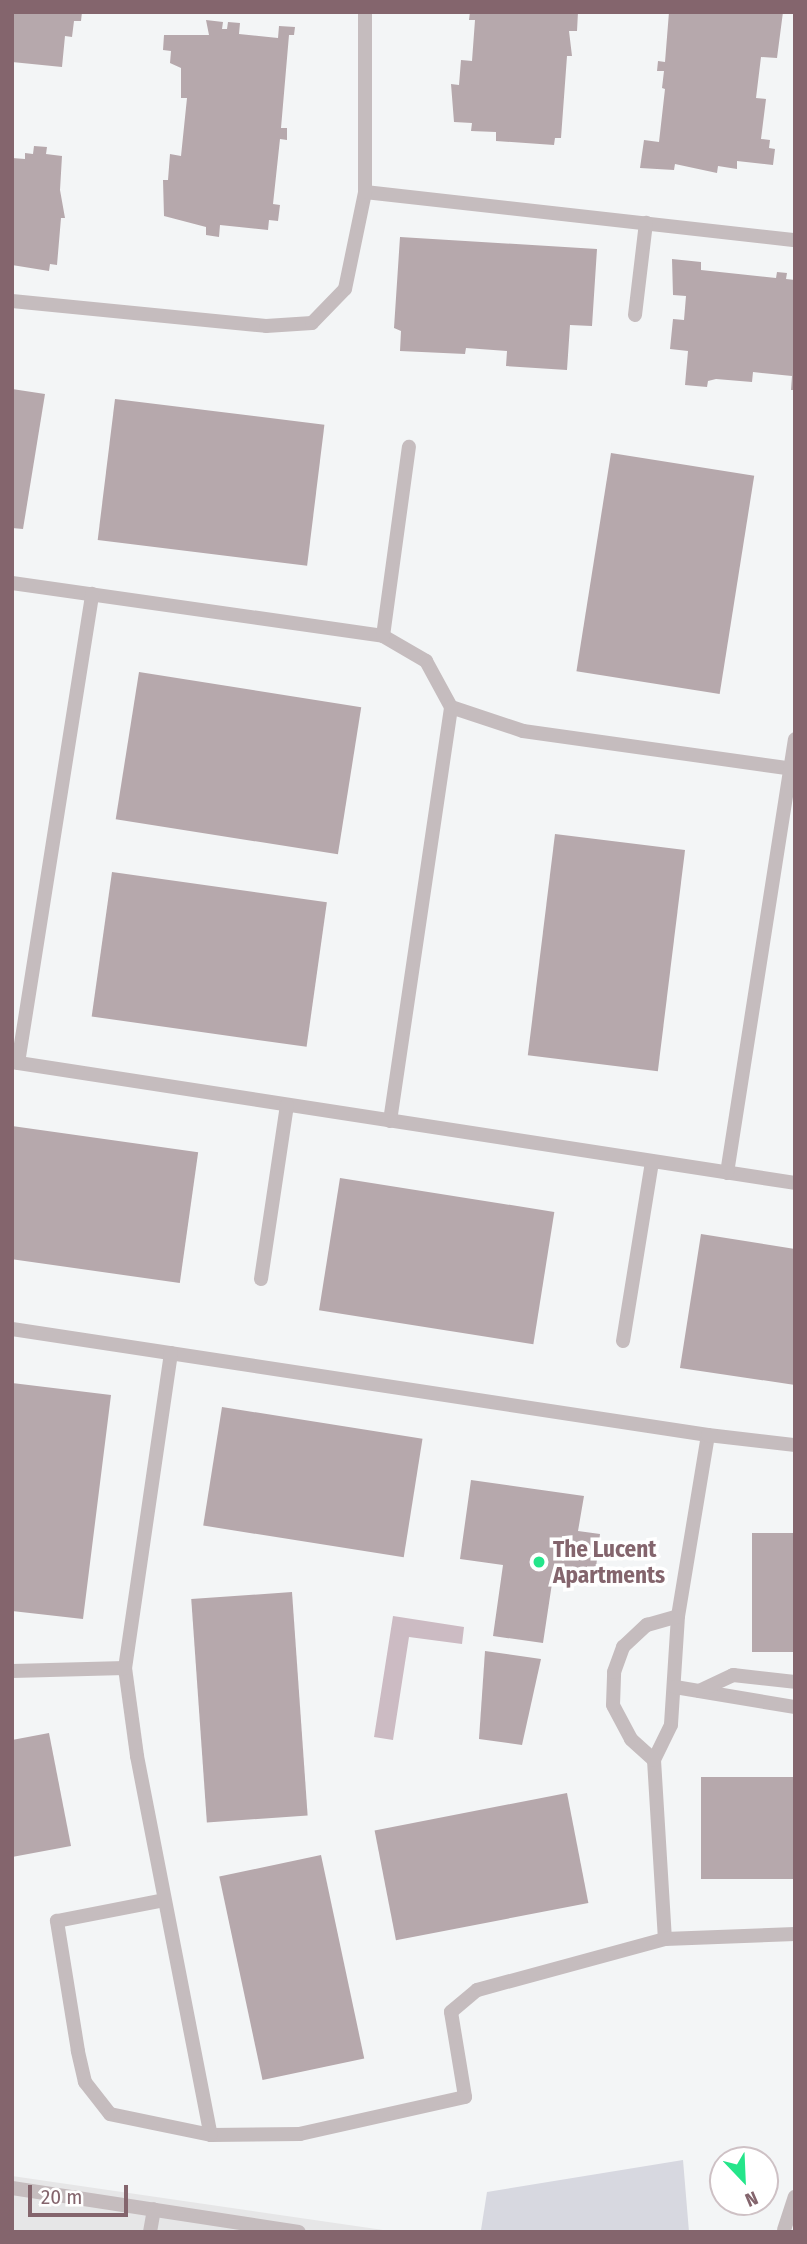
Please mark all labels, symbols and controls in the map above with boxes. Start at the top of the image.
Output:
place label: The Lucent Apartments [553,1535,665,1589]
marker: The Lucent Apartments [531,1554,547,1570]
north arrow [709,2146,779,2216]
scale bar [32,2170,131,2214]
text: 20 m [41,2184,82,2210]
text: N [742,2186,761,2212]

